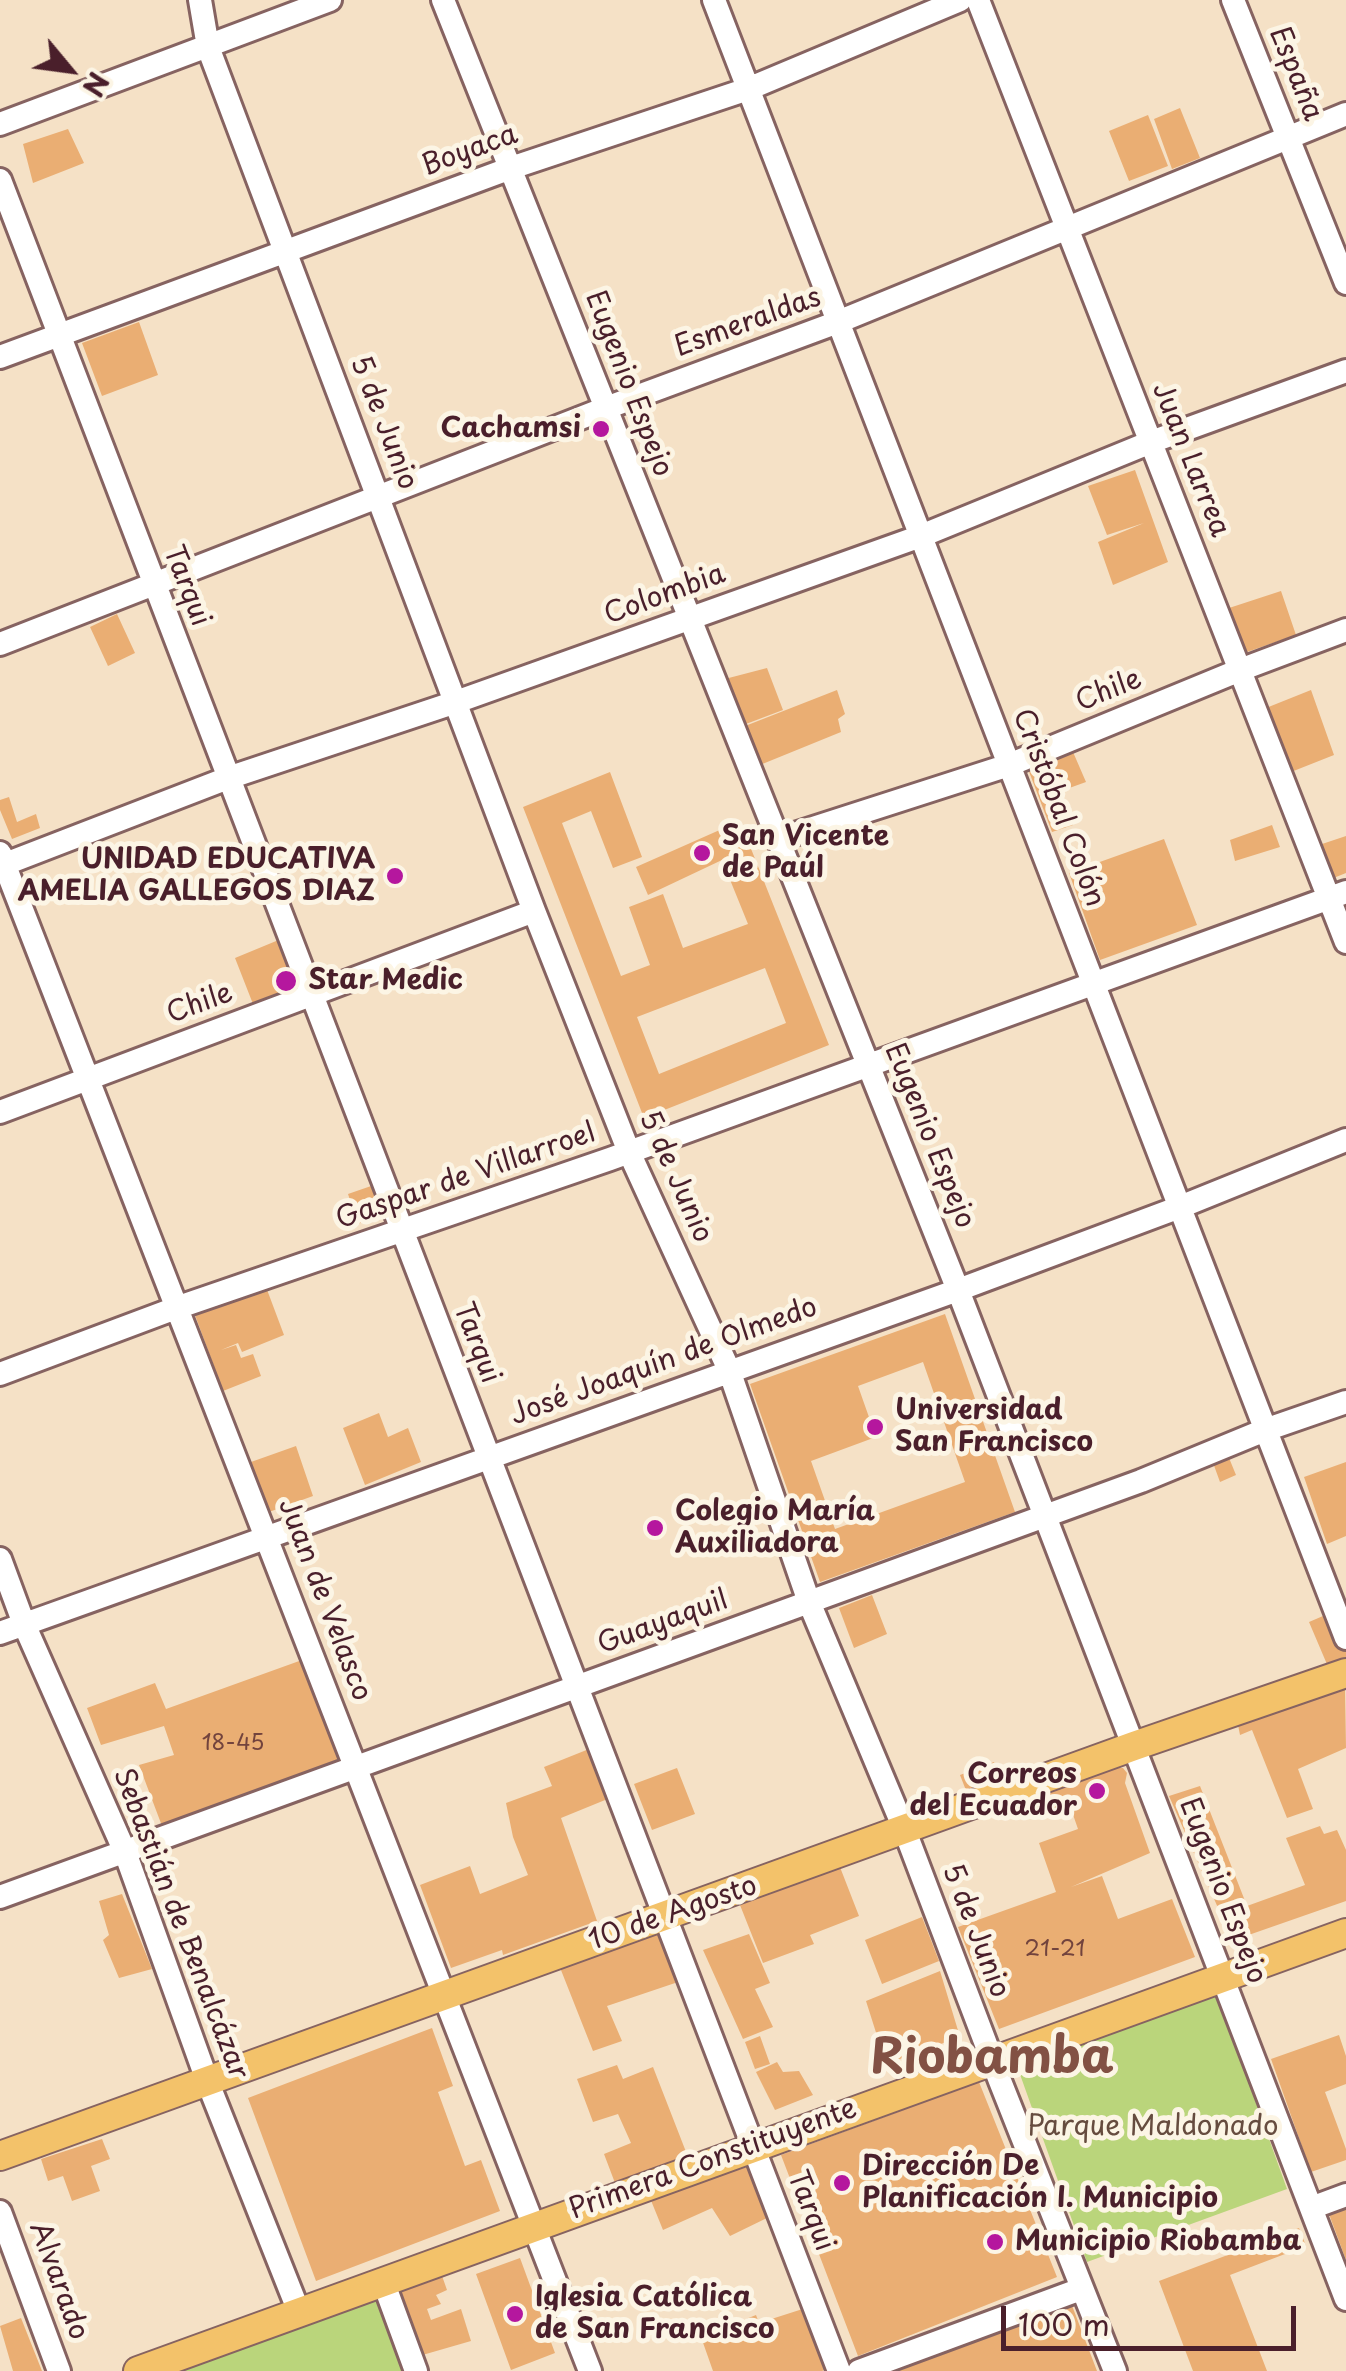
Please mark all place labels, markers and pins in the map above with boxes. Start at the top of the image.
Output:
place label: Cachamsi [441,412,581,446]
marker: Cachamsi [590,418,612,440]
place label: San Vicente de Paúl [722,820,889,886]
marker: San Vicente de Paúl [691,842,713,864]
place label: UNIDAD EDUCATIVA AMELIA GALLEGOS DIAZ [18,843,375,909]
marker: UNIDAD EDUCATIVA AMELIA GALLEGOS DIAZ [384,865,406,887]
place label: Star Medic [308,964,463,998]
marker: Star Medic [273,968,299,994]
place label: Universidad San Francisco [895,1394,1093,1460]
marker: Universidad San Francisco [864,1416,886,1438]
place label: Colegio María Auxiliadora [675,1495,875,1561]
marker: Colegio María Auxiliadora [644,1517,666,1539]
place label: Correos del Ecuador [910,1758,1077,1824]
marker: Correos del Ecuador [1086,1780,1108,1802]
place label: Dirección De Planificación I. Municipio [862,2150,1218,2216]
marker: Dirección De Planificación I. Municipio [831,2172,853,2194]
place label: Municipio Riobamba [1015,2225,1301,2259]
marker: Municipio Riobamba [984,2231,1006,2253]
place label: Iglesia Católica de San Francisco [535,2281,774,2347]
marker: Iglesia Católica de San Francisco [504,2303,526,2325]

